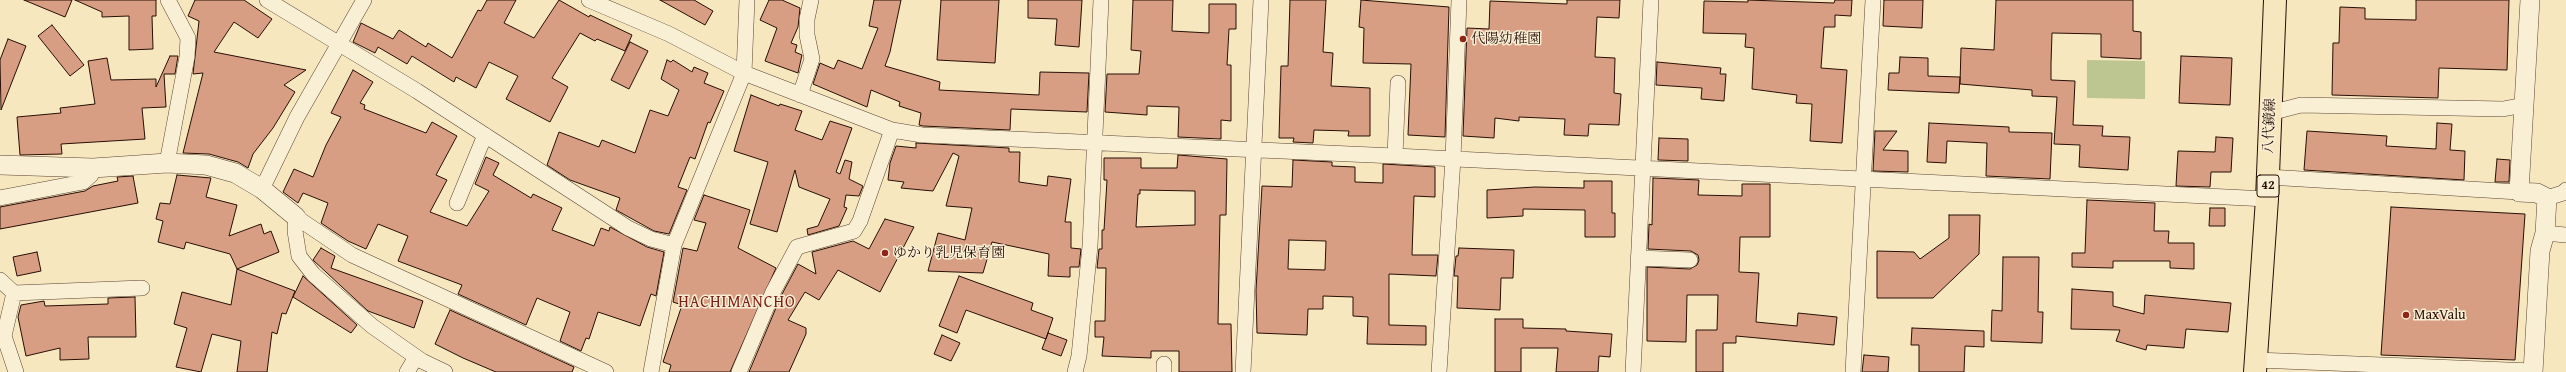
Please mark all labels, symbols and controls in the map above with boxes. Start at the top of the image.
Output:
place label: 代陽幼稚園 [1471,31,1541,47]
marker: 代陽幼稚園 [1458,34,1468,44]
street label: 八代鏡線 [2261,98,2279,154]
road number: 42 [2257,175,2279,197]
place label: ゆかり乳児保育園 [893,245,1005,261]
marker: ゆかり乳児保育園 [880,248,890,258]
district label: HACHIMANCHO [678,293,796,313]
place label: MaxValu [2414,307,2466,323]
marker: MaxValu [2401,310,2411,320]

